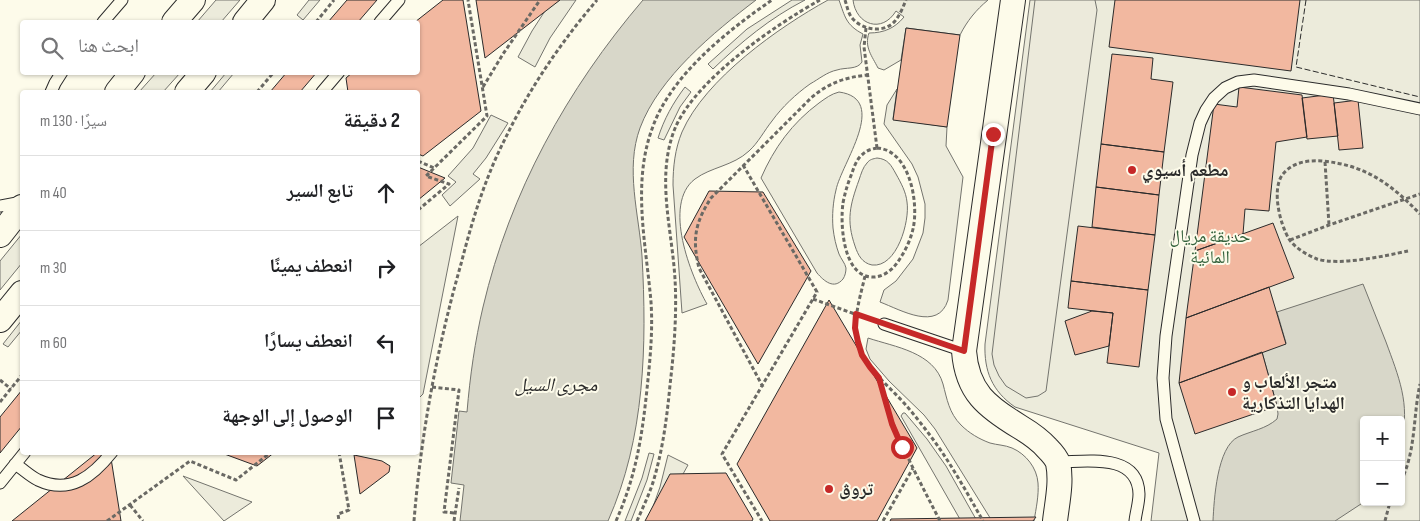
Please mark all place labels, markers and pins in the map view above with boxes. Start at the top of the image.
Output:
place label: مطعم أسيوي [1142,159,1229,184]
marker: مطعم أسيوي [1126,164,1138,176]
place label: متجر الألعاب و الهدايا التذكارية [1242,372,1345,414]
marker: متجر الألعاب و الهدايا التذكارية [1226,386,1238,398]
place label: تروڨ [839,479,873,500]
marker: تروڨ [823,483,835,495]

